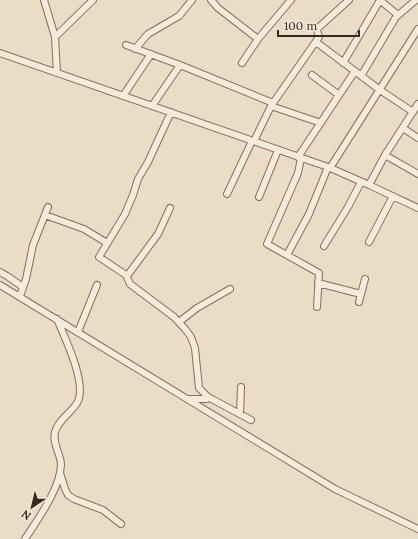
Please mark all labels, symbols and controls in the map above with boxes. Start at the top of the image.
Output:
scale bar [278,12,359,38]
text: 100 m [284,18,317,33]
north arrow [12,487,52,527]
text: N [18,507,34,523]

